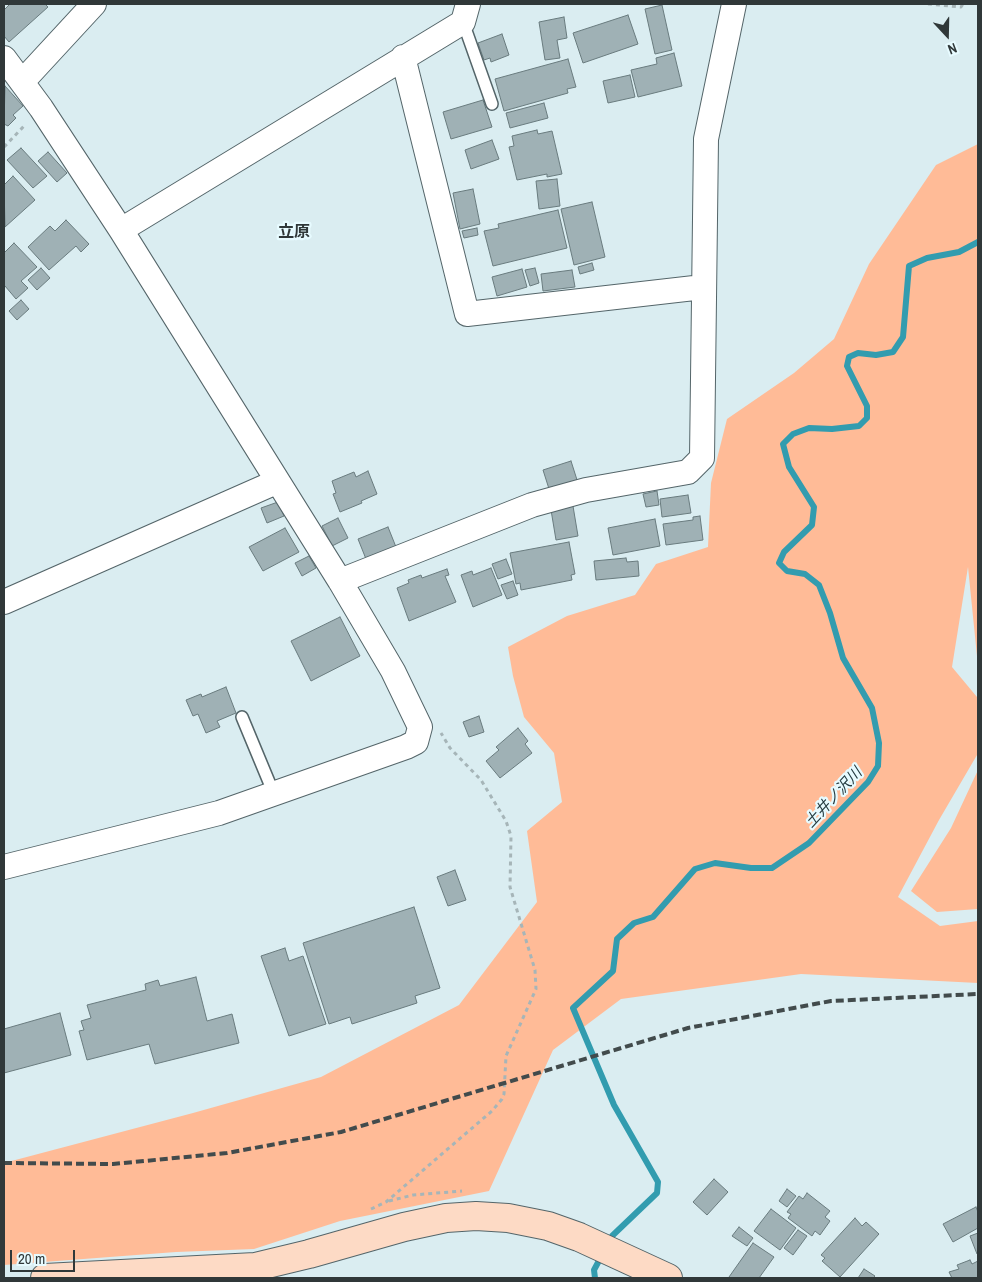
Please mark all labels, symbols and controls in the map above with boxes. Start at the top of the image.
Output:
north arrow [922,10,972,60]
text: N [945,39,959,59]
district label: 立原 [278,223,310,243]
water label: 土井ノ沢川 [802,764,866,832]
scale bar [12,1240,78,1272]
text: 20 m [18,1248,45,1269]

